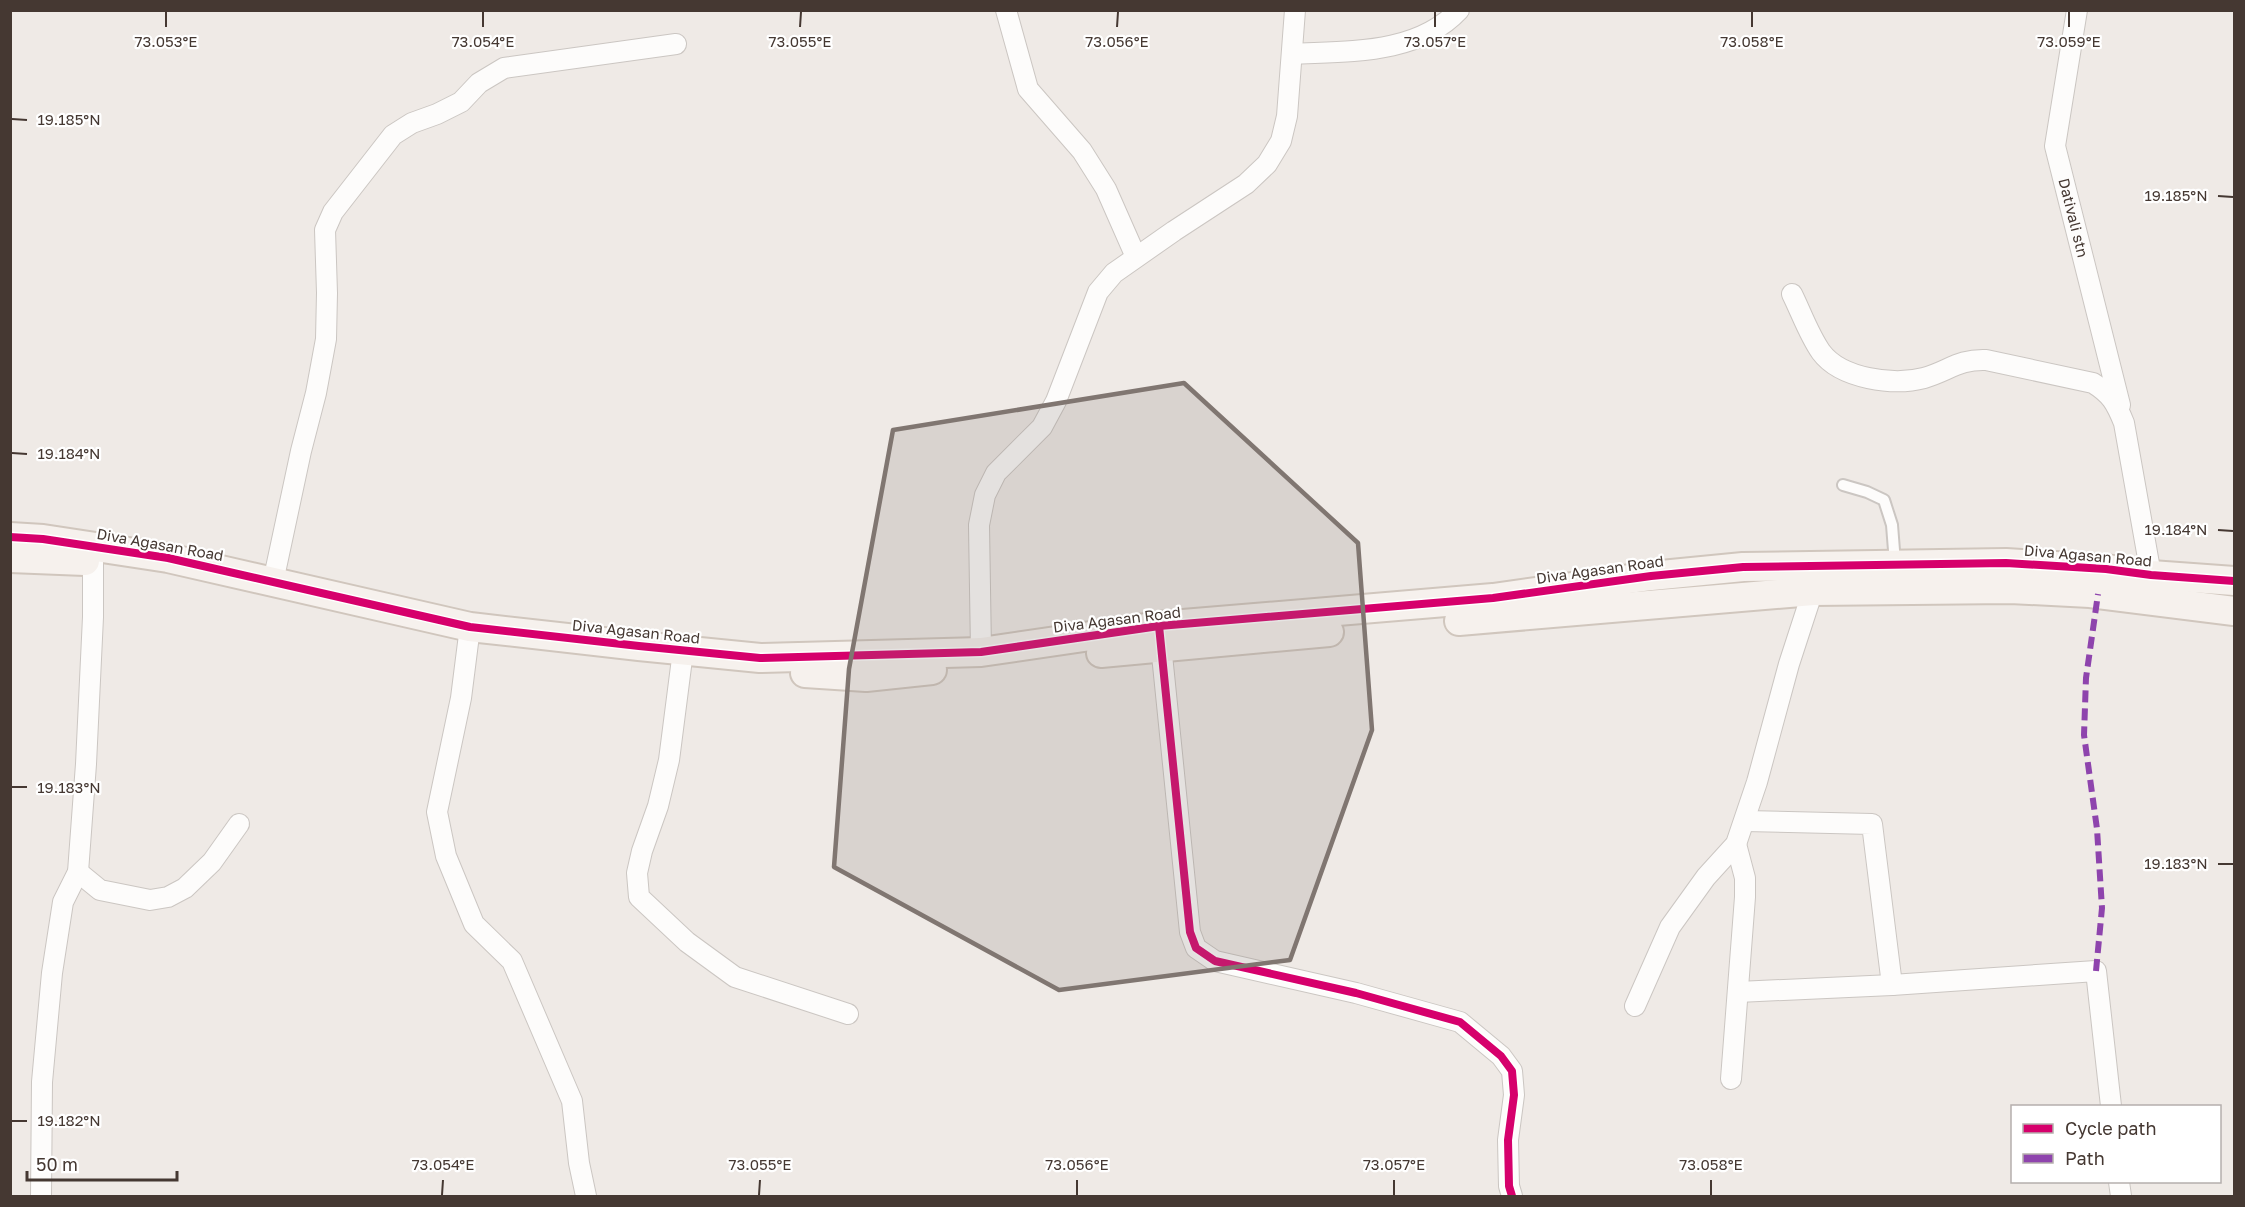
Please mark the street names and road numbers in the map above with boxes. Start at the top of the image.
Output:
street label: Dativali stn [2055,176,2093,259]
street label: Diva Agasan Road [95,524,225,564]
street label: Diva Agasan Road [2023,540,2153,570]
street label: Diva Agasan Road [1535,551,1665,587]
street label: Diva Agasan Road [1052,602,1182,636]
street label: Diva Agasan Road [571,615,701,647]

